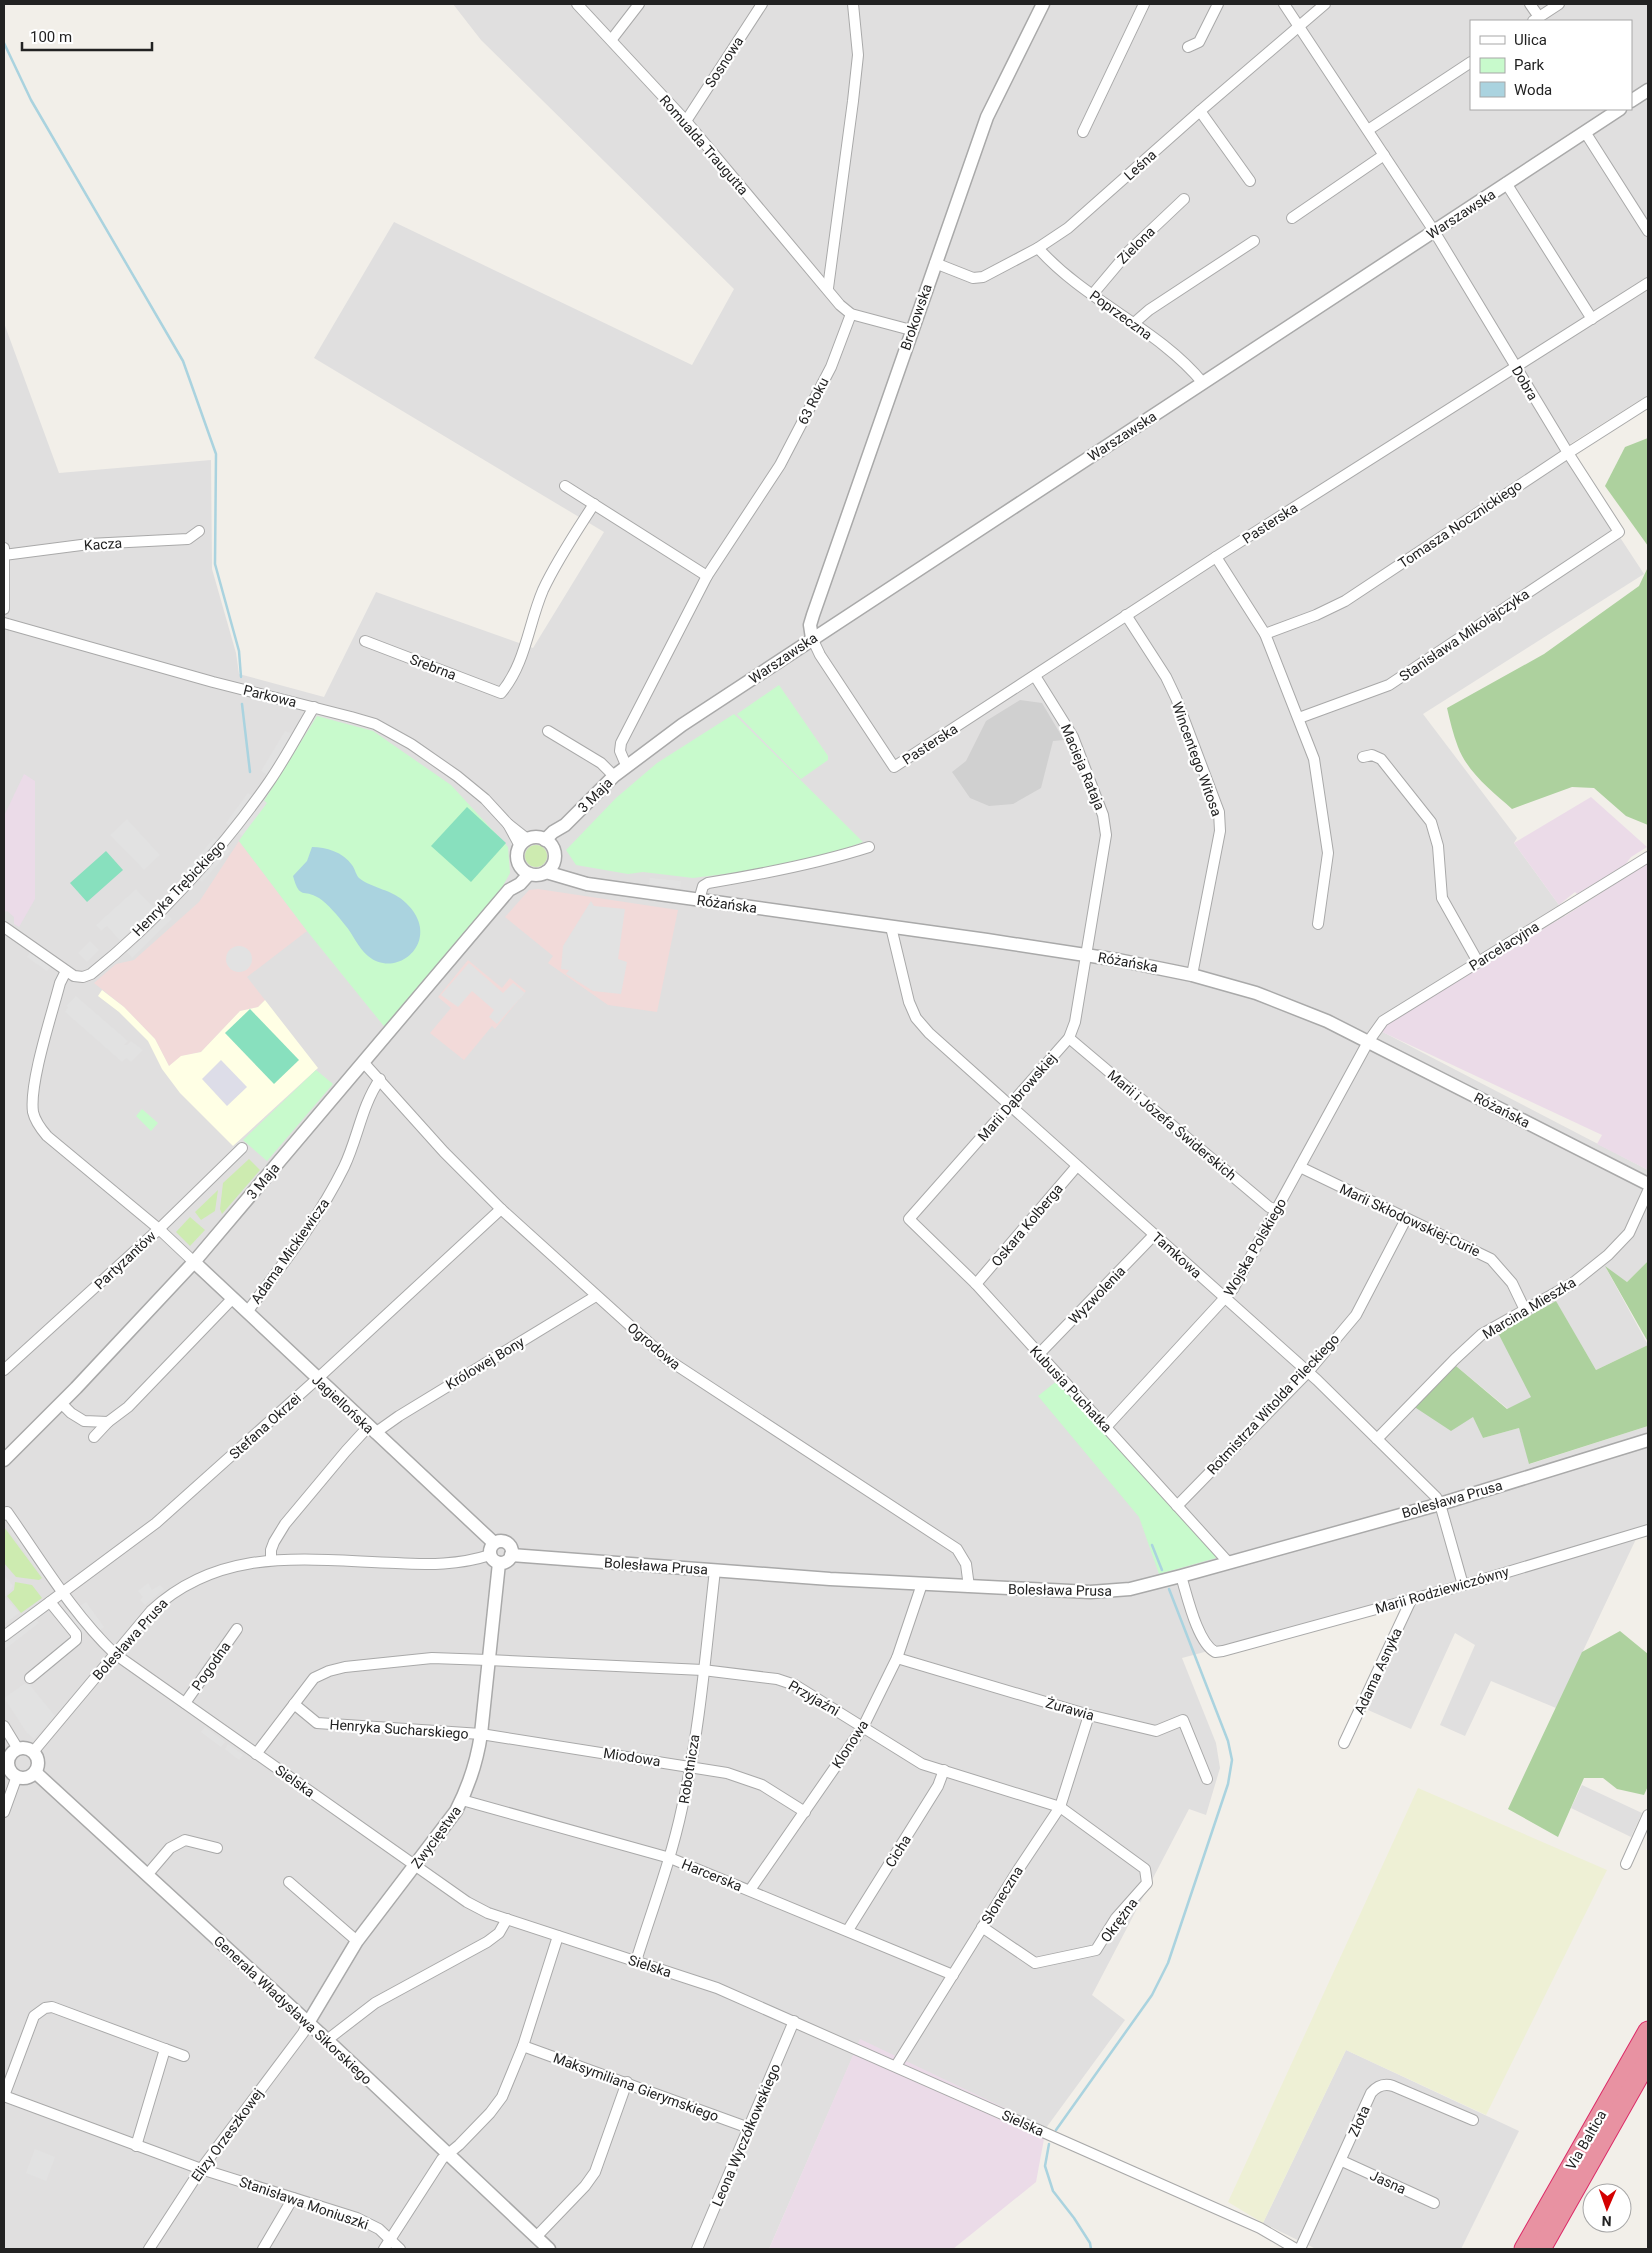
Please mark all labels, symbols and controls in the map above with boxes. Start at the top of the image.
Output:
scale bar [22,20,152,52]
legend [1470,20,1632,110]
text: 100 m [30,28,72,46]
text: Ulica [1514,31,1547,49]
street label: Sosnowa [702,34,746,90]
text: Park [1514,56,1545,74]
text: Woda [1514,81,1552,99]
street label: Romualda Traugutta [657,92,751,198]
street label: Leśna [1121,146,1159,184]
street label: Warszawska [1424,186,1498,242]
street label: Zielona [1114,223,1158,267]
street label: Brokowska [897,282,935,352]
street label: Poprzeczna [1087,287,1155,343]
street label: Dobra [1509,363,1541,403]
street label: 63 Roku [794,375,832,427]
street label: Warszawska [1085,408,1159,464]
street label: Tomasza Nocznickiego [1395,477,1525,571]
street label: Pasterska [1240,499,1300,547]
street label: Kacza [83,535,123,553]
street label: Stanisława Mikołajczyka [1396,586,1532,684]
street label: Warszawska [746,629,820,687]
street label: Srebrna [408,651,458,683]
street label: Parkowa [242,682,298,710]
street label: Wincentego Witosa [1169,700,1225,818]
street label: Pasterska [900,720,960,768]
street label: Macieja Rataja [1058,722,1108,812]
street label: 3 Maja [574,774,616,816]
street label: Henryka Trębickiego [129,837,229,939]
street label: Różańska [696,892,758,916]
street label: Parcelacyjna [1466,918,1542,974]
street label: Różańska [1097,949,1159,975]
street label: Marii Dąbrowskiej [975,1050,1059,1144]
street label: Marii i Józefa Świderskich [1105,1066,1240,1183]
street label: Różańska [1471,1089,1533,1131]
street label: 3 Maja [243,1160,283,1202]
street label: Marii Skłodowskiej-Curie [1337,1180,1483,1260]
street label: Oskara Kolberga [988,1181,1066,1269]
street label: Adama Mickiewicza [248,1195,332,1307]
street label: Wojska Polskiego [1221,1195,1289,1299]
street label: Partyzantów [91,1227,159,1292]
street label: Tamkowa [1149,1229,1205,1281]
street label: Wyzwolenia [1066,1263,1128,1327]
street label: Marcina Mieszka [1479,1274,1579,1342]
street label: Ogrodowa [624,1319,684,1373]
street label: Rotmistrza Witolda Pileckiego [1204,1330,1342,1478]
street label: Królowej Bony [443,1333,527,1393]
street label: Kubusia Puchatka [1027,1343,1115,1435]
street label: Jagiellońska [309,1371,377,1437]
street label: Stefana Okrzei [226,1390,304,1462]
street label: Bolesława Prusa [1400,1477,1504,1521]
street label: Bolesława Prusa [604,1554,708,1578]
street label: Marii Rodziewiczówny [1373,1563,1511,1617]
street label: Bolesława Prusa [1008,1581,1112,1599]
street label: Bolesława Prusa [89,1595,171,1683]
street label: Adama Asnyka [1351,1625,1405,1717]
street label: Pogodna [188,1639,234,1693]
street label: Przyjaźni [786,1677,842,1719]
street label: Żurawia [1044,1694,1096,1724]
street label: Henryka Sucharskiego [329,1716,469,1742]
street label: Klonowa [829,1717,871,1771]
street label: Robotnicza [676,1733,702,1805]
street label: Miodowa [602,1745,662,1769]
street label: Sielska [272,1762,318,1800]
street label: Zwycięstwa [408,1803,464,1871]
street label: Cicha [882,1832,914,1870]
street label: Harcerska [679,1856,745,1894]
street label: Słoneczna [978,1863,1026,1927]
street label: Okrężna [1097,1895,1141,1945]
street label: Generała Władysława Sikorskiego [211,1932,375,2088]
street label: Sielska [626,1952,674,1980]
street label: Maksymiliana Gierymskiego [551,2050,721,2124]
street label: Leona Wyczółkowskiego [709,2061,783,2209]
street label: Elizy Orzeszkowej [188,2085,266,2185]
street label: Złota [1345,2103,1373,2139]
street label: Sielska [999,2107,1047,2139]
street label: Via Baltica [1563,2107,1609,2173]
street label: Jasna [1367,2167,1409,2197]
street label: Stanisława Moniuszki [237,2173,371,2233]
north arrow [1582,2183,1632,2233]
text: N [1601,2213,1612,2229]

